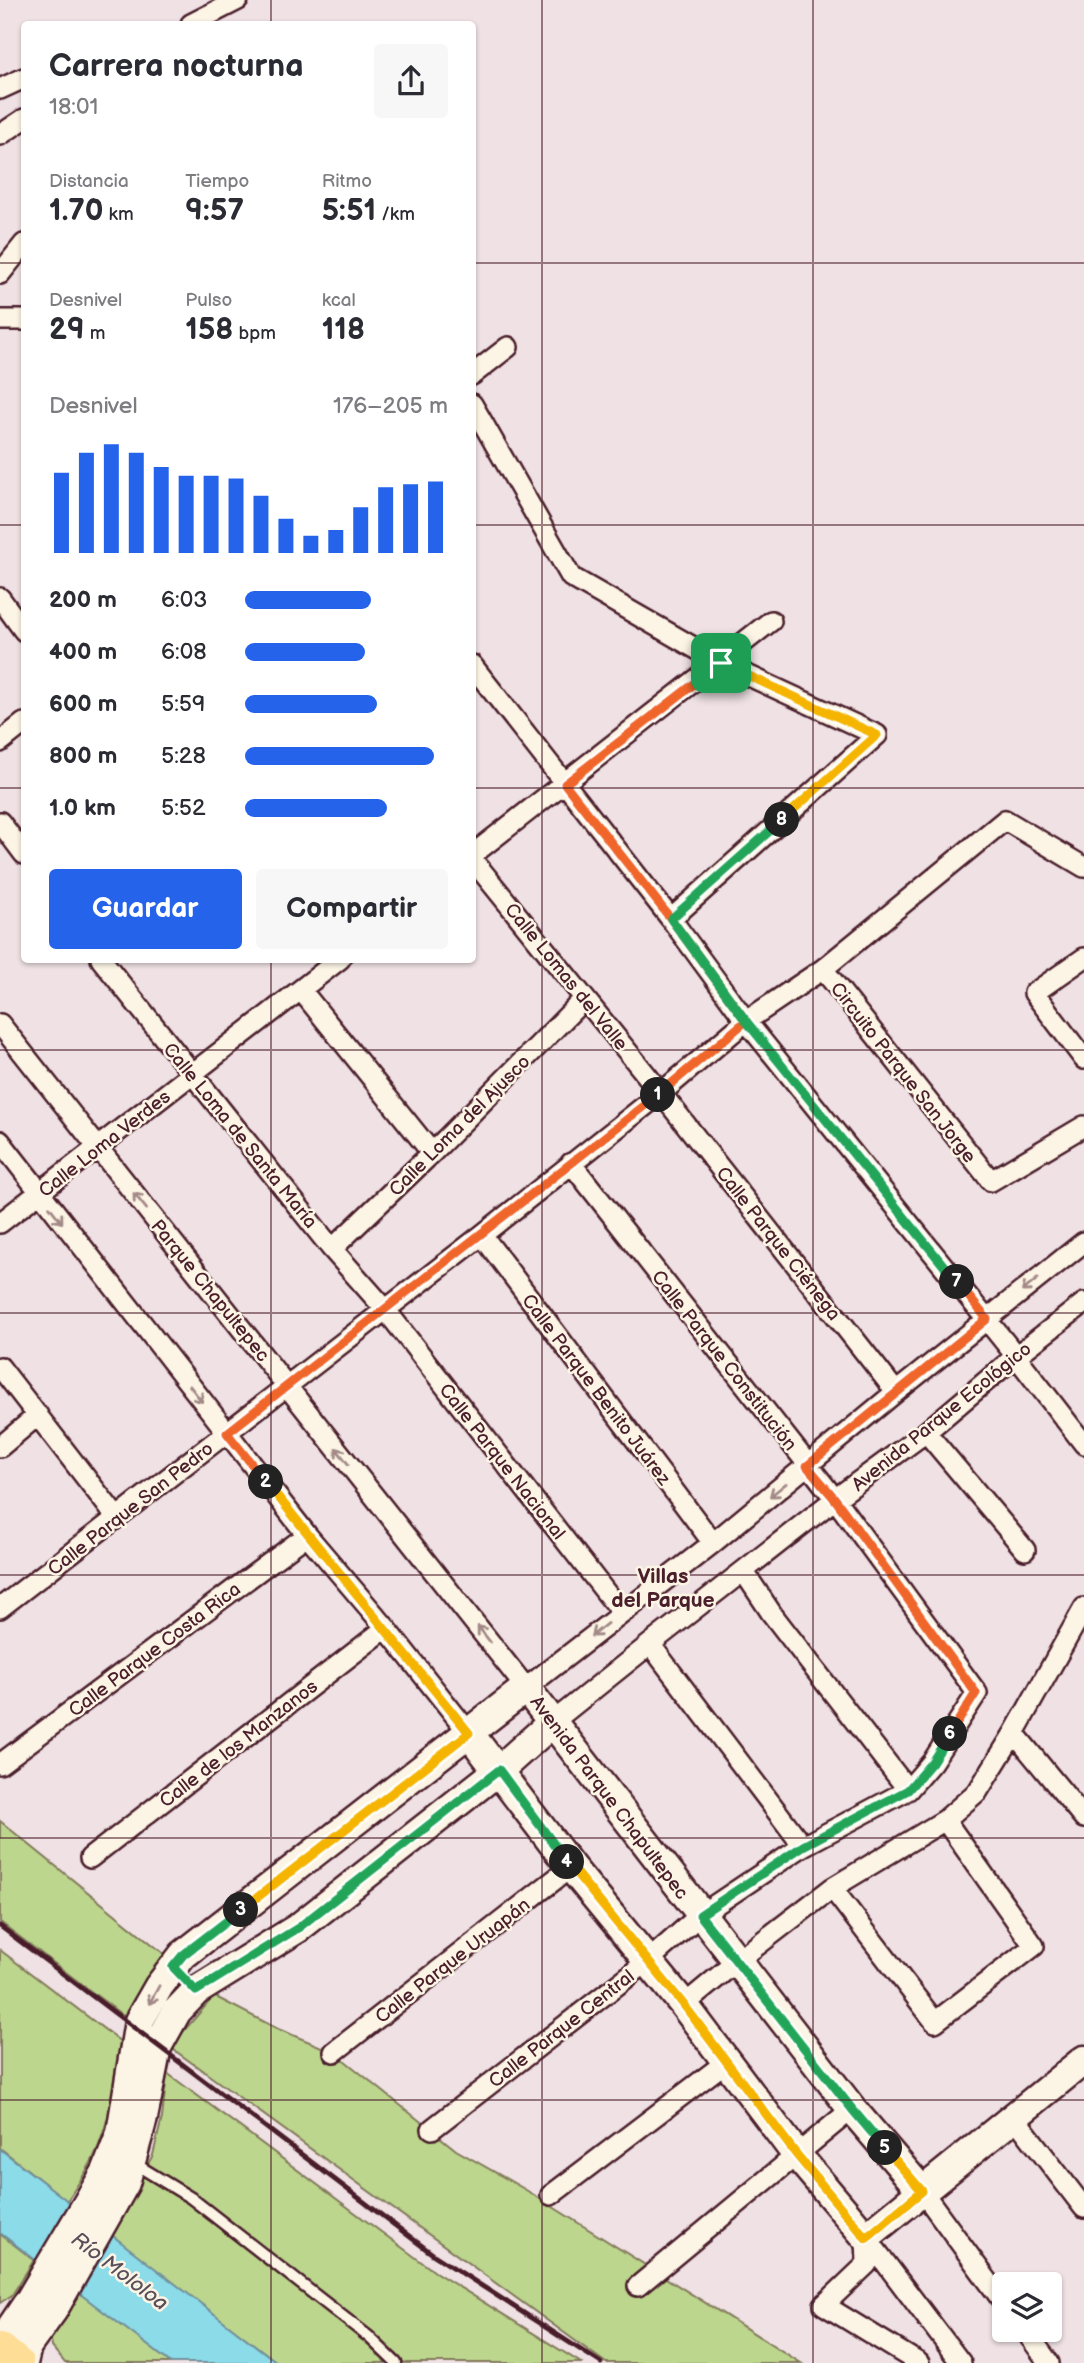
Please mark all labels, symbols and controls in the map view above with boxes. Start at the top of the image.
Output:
button: share [374,44,448,118]
text: Carrera nocturna [49,47,304,86]
text: 18:01 [49,93,98,121]
text: Distancia [49,170,129,193]
text: Tiempo [185,170,249,193]
text: Ritmo [322,170,372,193]
text: 1.70 [49,193,103,229]
text: 9:57 [185,193,244,229]
text: 5:51 [322,193,376,229]
text: km [103,203,134,226]
text: /km [376,203,415,226]
text: Desnivel [49,289,122,312]
text: Pulso [185,289,232,312]
text: kcal [322,289,356,312]
text: 29 [49,312,85,348]
text: 158 [185,312,233,348]
text: 118 [322,312,365,348]
text: m [85,322,105,345]
text: bpm [233,322,276,345]
text: Desnivel [49,392,138,420]
text: 176–205 m [333,392,448,420]
text: 200 m [49,586,117,614]
text: 6:03 [161,586,207,614]
pin [691,633,751,693]
text: 400 m [49,638,117,666]
text: 6:08 [161,638,207,666]
icon: arrive [702,644,740,682]
text: 600 m [49,690,117,718]
text: 5:59 [161,690,205,718]
text: 800 m [49,742,117,770]
text: 5:28 [161,742,206,770]
text: 1.0 km [49,794,116,822]
text: 5:52 [161,794,206,822]
pin: 8 [764,802,800,838]
text: 8 [776,808,787,831]
button: Guardar [49,869,242,949]
button: Compartir [256,869,448,949]
street label: Calle Lomas del Valle [499,899,632,1055]
street label: Circuito Parque San Jorge [825,978,981,1168]
street label: Calle Loma de Santa María [158,1039,322,1233]
street label: Calle Loma del Ajusco [385,1051,535,1201]
pin: 1 [640,1078,676,1112]
text: 1 [654,1083,662,1106]
street label: Calle Loma Verdes [35,1086,175,1203]
street label: Calle Parque Ciénega [711,1163,845,1325]
one-way arrow [132,1193,147,1211]
one-way arrow [49,1205,64,1223]
street label: Parque Chapultepec [146,1215,274,1367]
pin: 7 [940,1264,974,1300]
street label: Calle Parque Constitución [646,1266,801,1456]
text: 7 [951,1270,962,1293]
one-way arrow [1022,1277,1040,1292]
street label: Calle Parque Benito Juárez [516,1290,676,1491]
street label: Avenida Parque Ecológico [848,1338,1036,1497]
street label: Calle Parque Nacional [434,1379,570,1544]
one-way arrow [189,1384,204,1402]
street label: Calle Parque San Pedro [44,1437,218,1581]
one-way arrow [335,1447,350,1466]
pin: 2 [248,1464,284,1500]
text: 2 [260,1470,271,1493]
one-way arrow [769,1482,787,1498]
district label: Villas del Parque [611,1564,715,1613]
street label: Calle Parque Costa Rica [64,1578,245,1722]
one-way arrow [590,1622,608,1638]
one-way arrow [476,1626,491,1644]
street label: Calle de los Manzanos [155,1675,322,1813]
street label: Avenida Parque Chapultepec [525,1692,693,1904]
pin: 6 [932,1716,968,1752]
text: 6 [944,1722,955,1745]
pin: 4 [550,1844,584,1880]
text: 4 [561,1850,572,1873]
pin: 3 [224,1892,258,1927]
street label: Calle Parque Uruapán [371,1894,535,2029]
text: 3 [235,1898,246,1921]
street label: Calle Parque Central [485,1965,639,2093]
one-way arrow [147,1985,161,2005]
pin: 5 [868,2130,903,2166]
text: 5 [879,2136,890,2159]
water label: Río Mololoa [66,2227,173,2316]
map controls [992,2272,1062,2342]
button: layers [992,2272,1062,2342]

